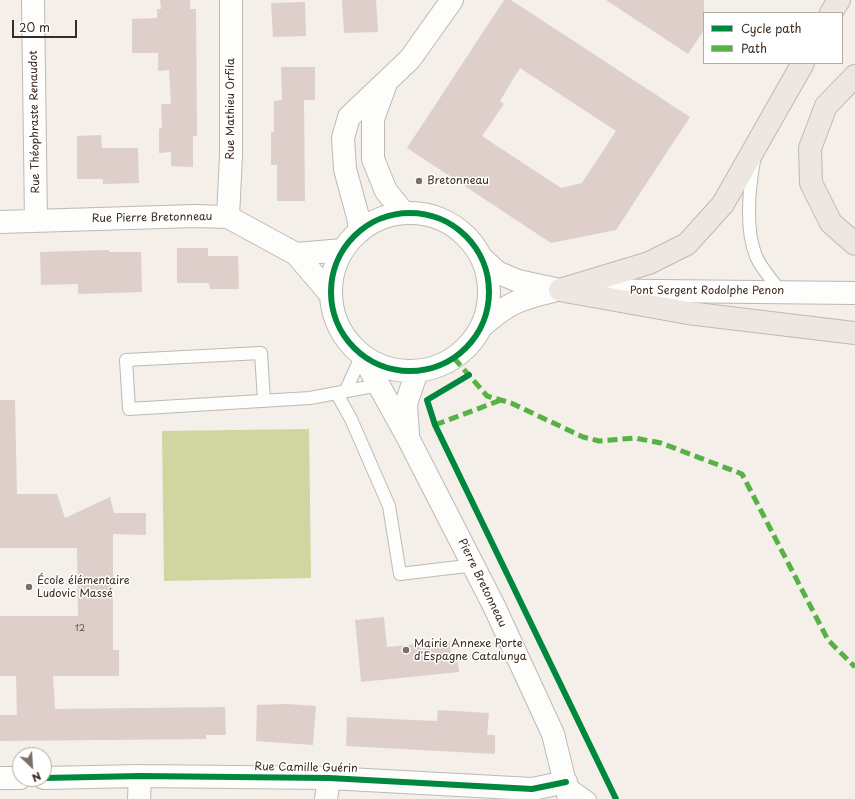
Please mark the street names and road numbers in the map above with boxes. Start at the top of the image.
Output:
street label: Rue Théophraste Renaudot [27,50,43,194]
street label: Rue Mathieu Orfila [224,58,238,160]
street label: Rue Pierre Bretonneau [92,210,212,226]
street label: Pont Sergent Rodolphe Penon [630,284,784,298]
street label: Pierre Bretonneau [455,537,509,629]
street label: Rue Camille Guérin [254,760,358,776]

